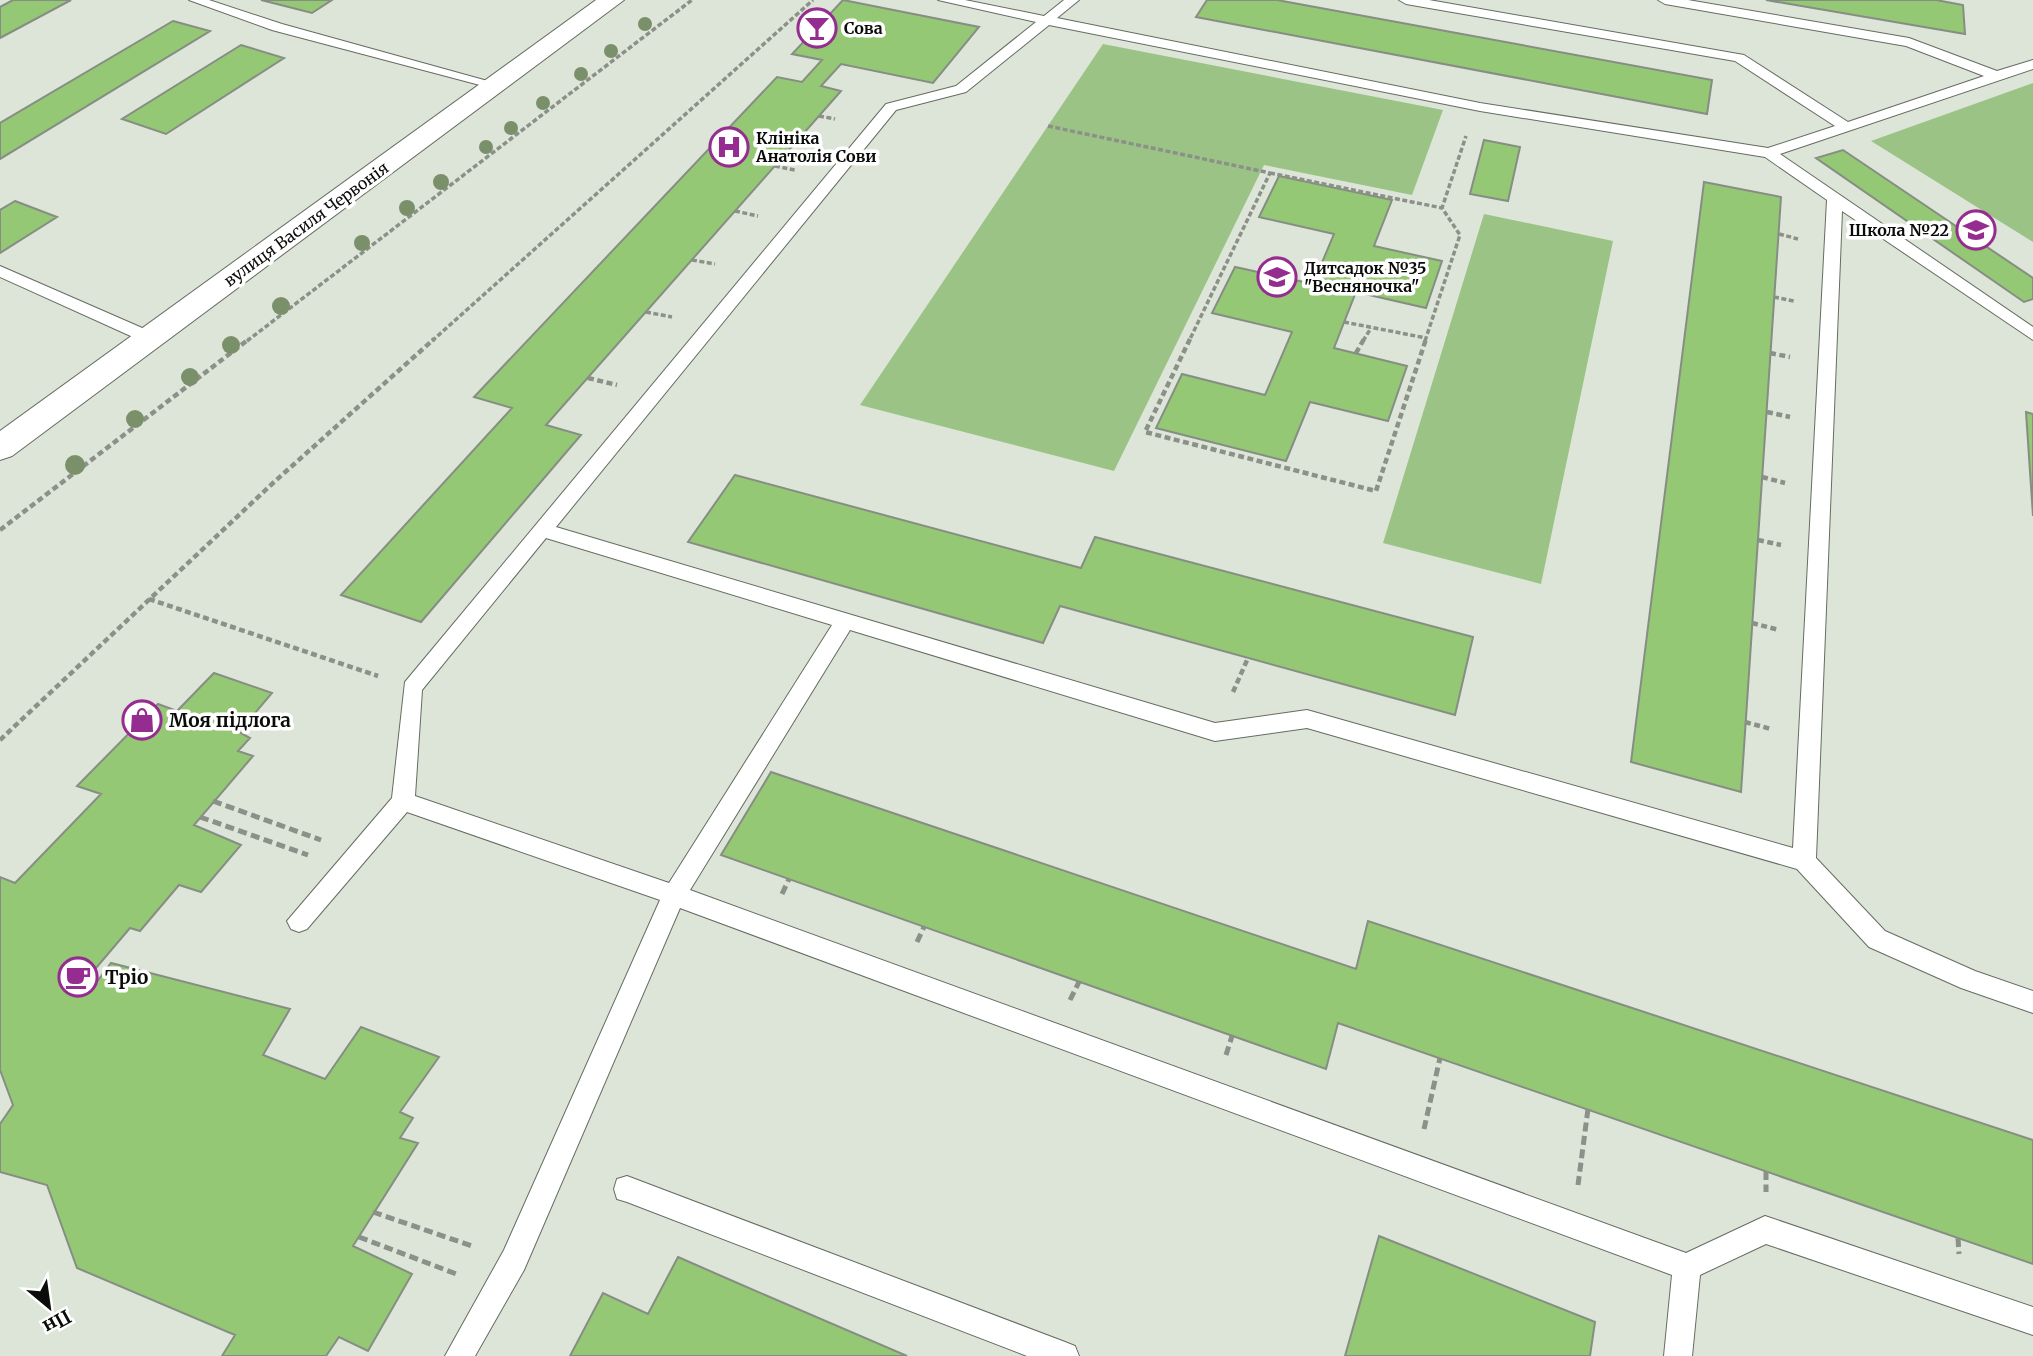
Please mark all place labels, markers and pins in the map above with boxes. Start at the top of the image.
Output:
bar icon: Сова [796,7,838,49]
place label: Сова [844,18,883,38]
hospital icon: Клініка Анатолія Сови [708,126,750,168]
place label: Клініка Анатолія Сови [755,128,877,166]
school or university icon: Школа №22 [1955,209,1997,251]
place label: Школа №22 [1849,220,1949,240]
school or university icon: Дитсадок №35 "Весняночка" [1256,256,1298,298]
place label: Дитсадок №35 "Весняночка" [1304,258,1426,296]
shop icon: Моя підлога [121,699,163,741]
place label: Моя підлога [169,708,291,732]
cafe icon: Тріо [57,956,99,998]
place label: Тріо [105,965,148,989]

